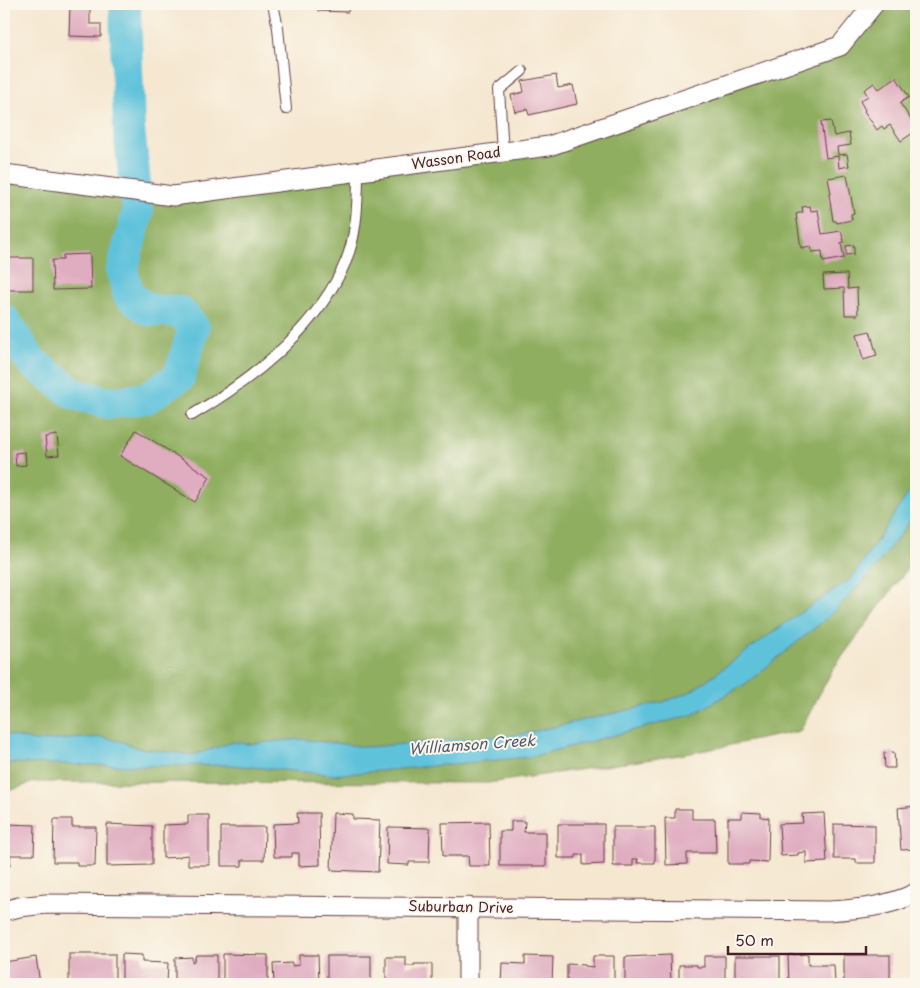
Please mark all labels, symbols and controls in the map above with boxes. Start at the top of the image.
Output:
street label: Wasson Road [410,141,502,174]
water label: Williamson Creek [408,728,537,759]
street label: Suburban Drive [408,895,514,918]
scale bar [728,923,865,955]
text: 50 m [735,928,774,951]

